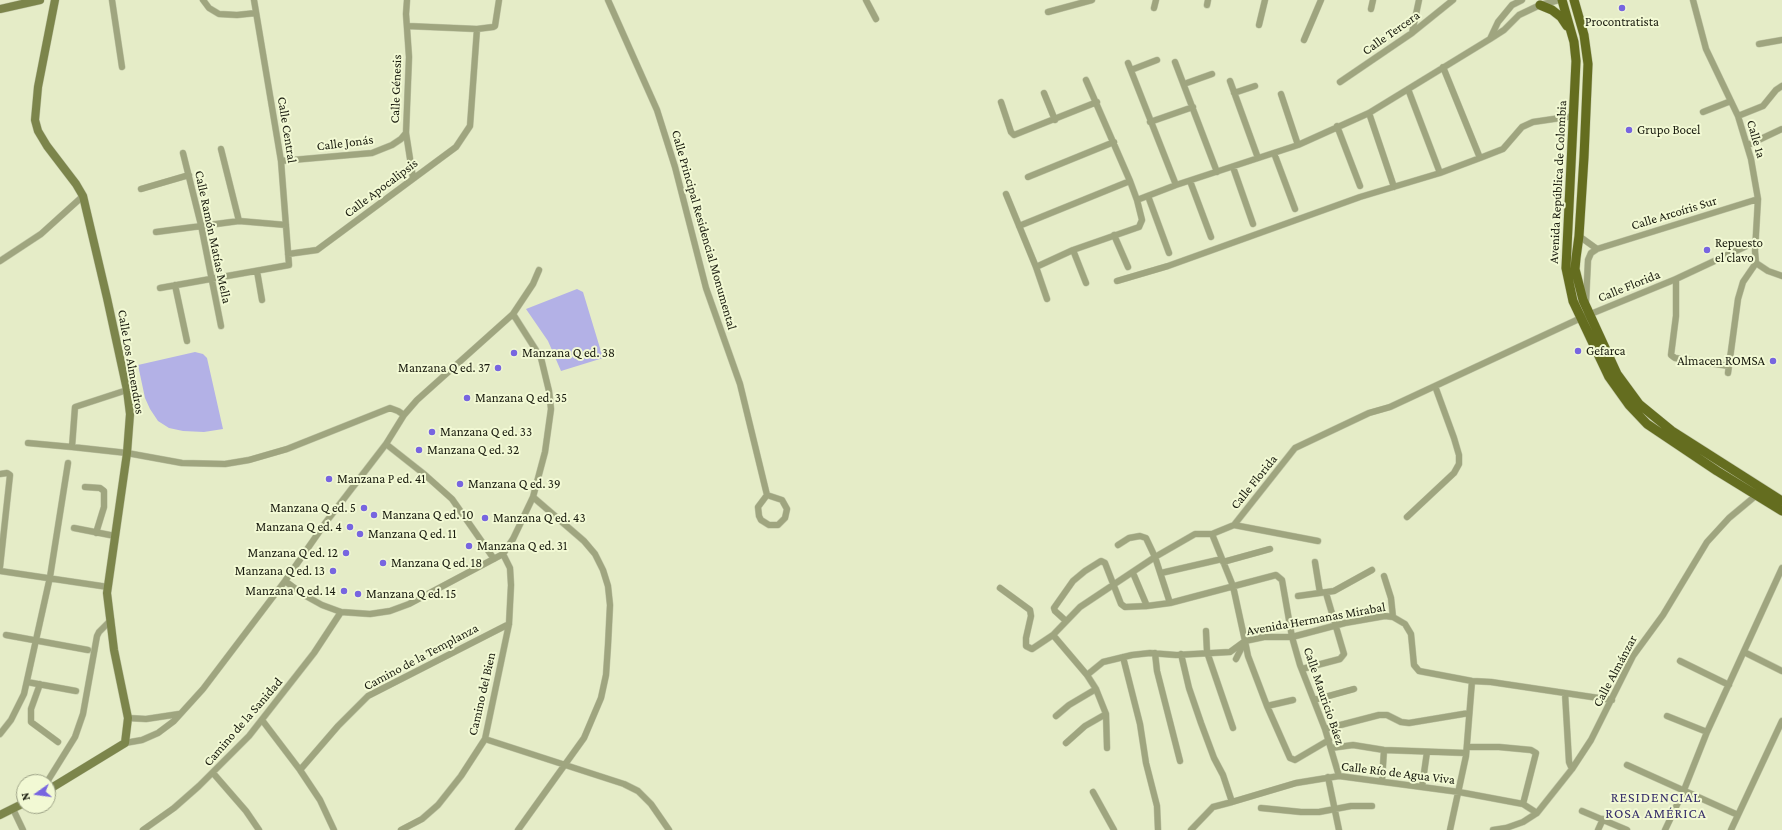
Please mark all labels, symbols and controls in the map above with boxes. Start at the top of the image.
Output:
marker: Procontratista [1617,3,1627,13]
street label: Calle Tercera [1359,7,1423,59]
place label: Procontratista [1585,14,1659,30]
street label: Calle Génesis [387,54,405,124]
street label: Calle Central [274,96,300,164]
street label: Avenida República de Colombia [1546,100,1570,264]
street label: Calle 1a [1743,118,1769,160]
place label: Grupo Bocel [1637,122,1700,138]
marker: Grupo Bocel [1624,125,1634,135]
street label: Calle Principal Residencial Monumental [668,128,740,332]
street label: Calle Jonás [316,132,374,154]
street label: Calle Apocalipsis [341,155,421,221]
street label: Calle Ramón Matías Mella [191,169,235,305]
street label: Calle Arcoíris Sur [1629,193,1719,233]
place label: Repuesto el clavo [1715,235,1763,266]
marker: Repuesto el clavo [1702,245,1712,255]
street label: Calle Florida [1596,266,1662,306]
street label: Calle Los Almendros [114,309,148,415]
place label: Gefarca [1586,343,1626,359]
place label: Manzana Q ed. 38 [522,345,615,361]
marker: Gefarca [1573,346,1583,356]
marker: Manzana Q ed. 38 [509,348,519,358]
place label: Almacen ROMSA [1677,353,1765,369]
marker: Almacen ROMSA [1768,356,1778,366]
place label: Manzana Q ed. 37 [398,360,490,376]
marker: Manzana Q ed. 37 [493,363,503,373]
place label: Manzana Q ed. 35 [475,390,567,406]
marker: Manzana Q ed. 35 [462,393,472,403]
place label: Manzana Q ed. 33 [440,424,532,440]
marker: Manzana Q ed. 33 [427,427,437,437]
place label: Manzana Q ed. 32 [427,442,519,458]
marker: Manzana Q ed. 32 [414,445,424,455]
street label: Calle Florida [1227,452,1281,512]
place label: Manzana P ed. 41 [337,471,426,487]
marker: Manzana P ed. 41 [324,474,334,484]
place label: Manzana Q ed. 39 [468,476,561,492]
marker: Manzana Q ed. 39 [455,479,465,489]
place label: Manzana Q ed. 5 [270,500,356,516]
marker: Manzana Q ed. 5 [359,503,369,513]
place label: Manzana Q ed. 10 [382,507,474,523]
marker: Manzana Q ed. 10 [369,510,379,520]
place label: Manzana Q ed. 43 [493,510,586,526]
marker: Manzana Q ed. 43 [480,513,490,523]
place label: Manzana Q ed. 4 [255,519,342,535]
marker: Manzana Q ed. 4 [345,522,355,532]
place label: Manzana Q ed. 11 [368,526,456,542]
marker: Manzana Q ed. 11 [355,529,365,539]
place label: Manzana Q ed. 31 [477,538,567,554]
marker: Manzana Q ed. 31 [464,541,474,551]
place label: Manzana Q ed. 12 [248,545,338,561]
marker: Manzana Q ed. 12 [341,548,351,558]
place label: Manzana Q ed. 18 [391,555,482,571]
marker: Manzana Q ed. 18 [378,558,388,568]
place label: Manzana Q ed. 13 [235,563,325,579]
marker: Manzana Q ed. 13 [328,566,338,576]
place label: Manzana Q ed. 14 [245,583,336,599]
marker: Manzana Q ed. 14 [339,586,349,596]
place label: Manzana Q ed. 15 [366,586,456,602]
marker: Manzana Q ed. 15 [353,589,363,599]
street label: Avenida Hermanas Mirabal [1245,599,1387,639]
street label: Camino de la Templanza [361,620,481,694]
street label: Calle Almánzar [1590,632,1640,710]
street label: Calle Mauricio Báez [1300,645,1348,747]
street label: Camino del Bien [465,651,499,737]
street label: Camino de la Sanidad [200,674,286,770]
street label: Calle Río de Agua Viva [1340,758,1456,788]
north arrow [16,774,56,814]
district label: RESIDENCIAL ROSA AMÉRICA [1605,790,1707,822]
text: N [19,792,32,802]

